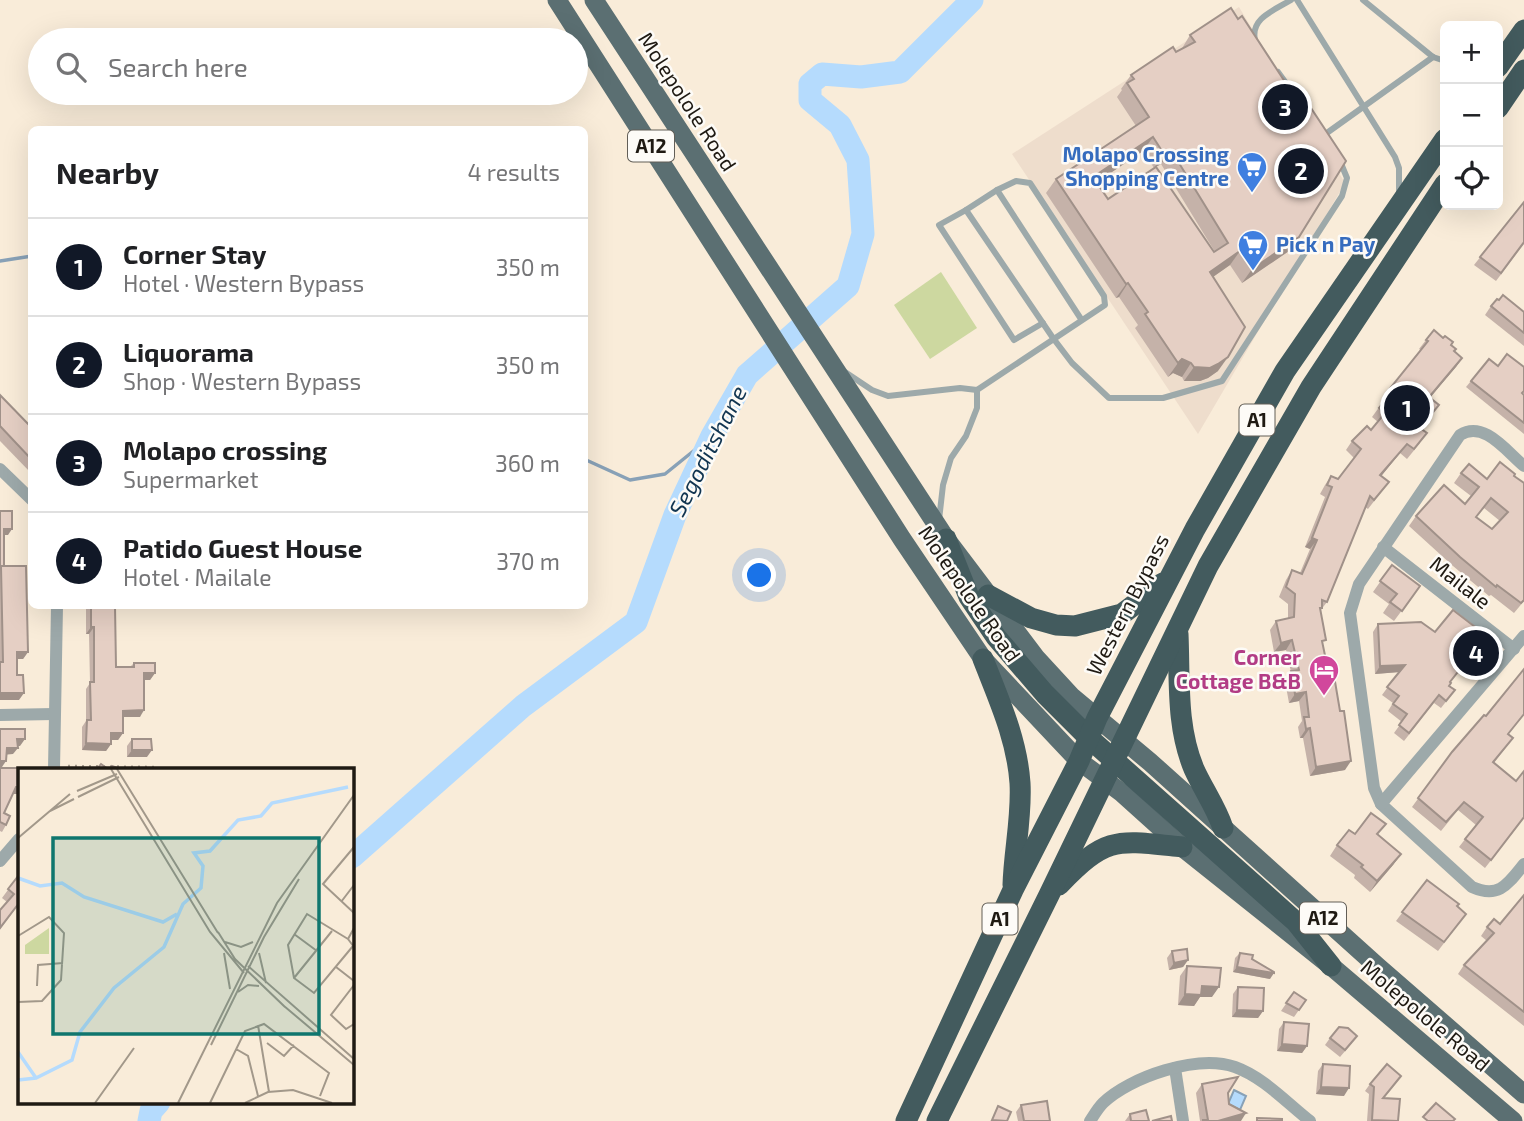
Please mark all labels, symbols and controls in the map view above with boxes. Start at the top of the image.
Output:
map controls [1440,21,1503,210]
button: + [1440,21,1503,84]
street label: Molepolole Road [634,27,743,175]
search box [28,28,588,105]
icon: search [52,48,90,86]
text: Search here [108,51,248,82]
pin: 3 [1262,81,1308,133]
button: − [1440,84,1503,147]
road number: A12 [628,130,674,162]
place label: Molapo Crossing Shopping Centre [1063,141,1229,190]
pin: 2 [1278,145,1324,197]
button: locate [1440,147,1503,210]
supermarket icon: Molapo Crossing Shopping Centre [1235,150,1269,194]
text: Nearby [56,154,159,190]
text: 4 results [468,158,560,186]
supermarket icon: Pick n Pay [1236,228,1270,272]
place label: Pick n Pay [1276,231,1376,257]
text: Corner Stay [123,238,266,269]
text: 1 [74,253,84,281]
text: 350 m [496,253,560,281]
text: Hotel · Western Bypass [123,269,364,297]
text: Liquorama [123,336,254,367]
text: 2 [72,351,86,379]
text: 350 m [496,351,560,379]
text: Shop · Western Bypass [123,367,361,395]
water label: Segoditshane [662,381,752,520]
pin: 1 [1384,382,1430,434]
road number: A1 [1240,404,1274,436]
text: Molapo crossing [123,434,327,465]
text: 3 [72,449,86,477]
text: 360 m [495,449,560,477]
text: Supermarket [123,465,258,493]
street label: Molepolole Road [914,520,1027,666]
street label: Western Bypass [1080,529,1173,679]
text: Patido Guest House [123,532,362,563]
text: 4 [72,547,86,575]
text: 370 m [496,547,560,575]
street label: Mailale [1425,550,1496,613]
your location [742,558,776,592]
text: Hotel · Mailale [123,563,272,591]
pin: 4 [1453,627,1499,679]
place label: Corner Cottage B&B [1176,644,1301,693]
hotel icon: Corner Cottage B&B [1307,653,1341,697]
inset map [18,768,354,1104]
road number: A12 [1300,902,1346,934]
road number: A1 [982,903,1018,934]
street label: Molepolole Road [1356,954,1496,1076]

